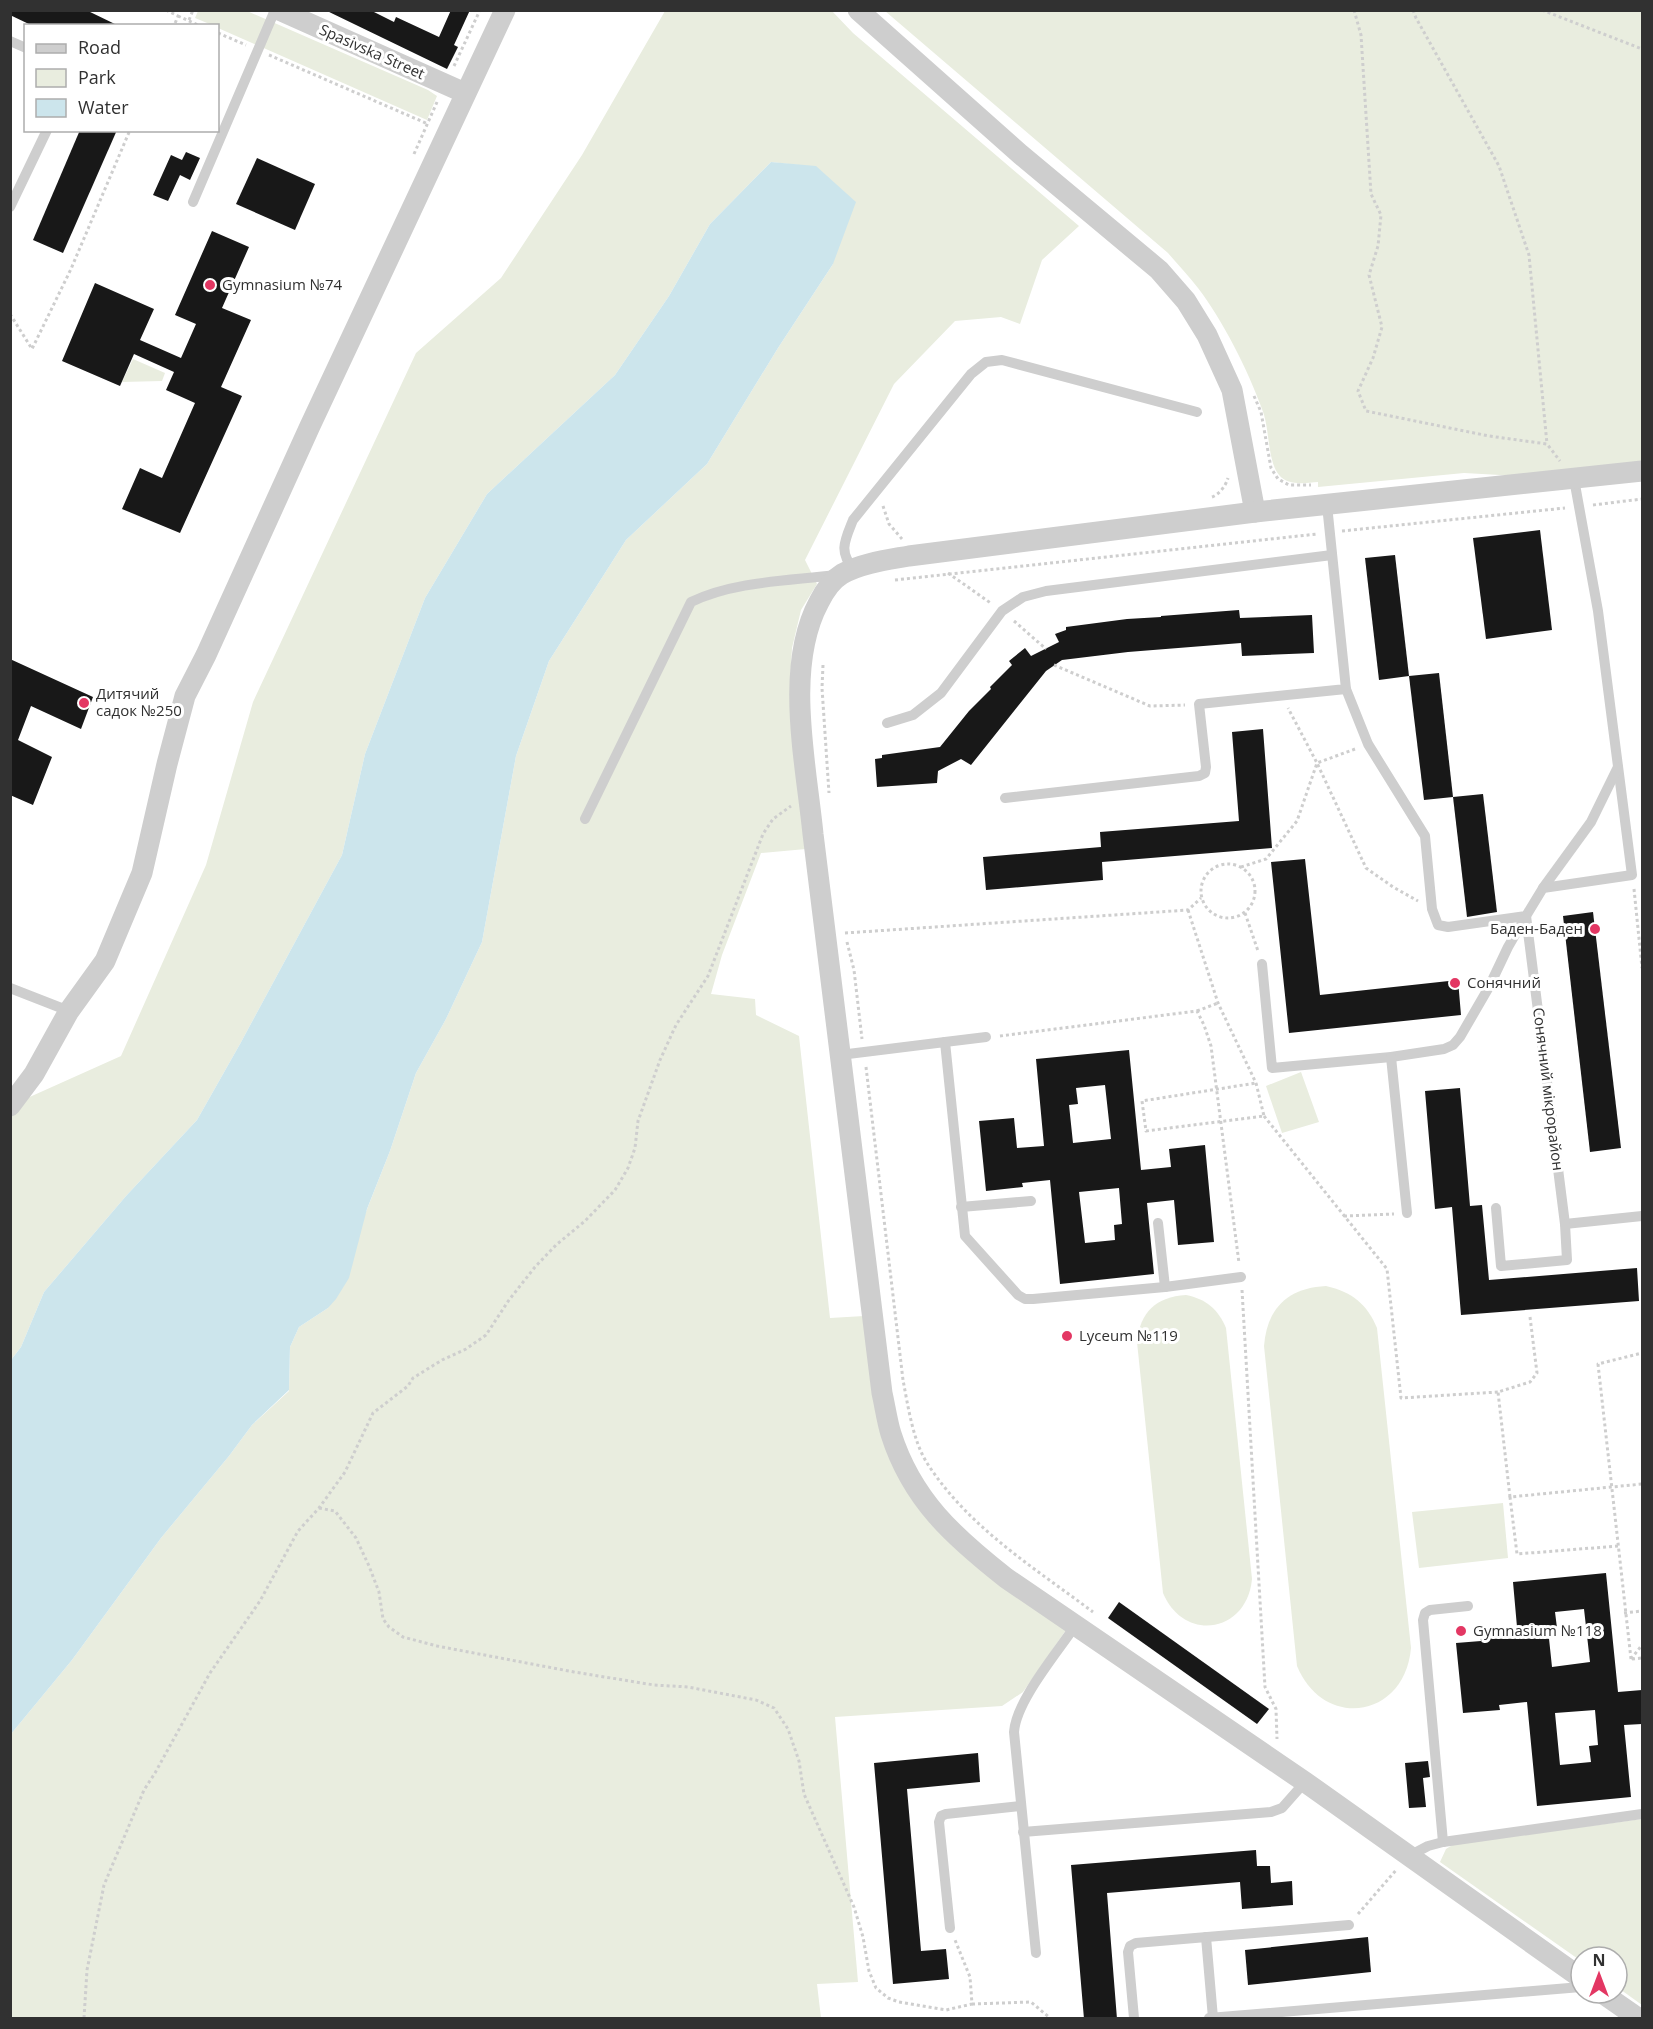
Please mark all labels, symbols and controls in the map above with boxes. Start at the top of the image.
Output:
street label: Spasivska Street [317,19,428,83]
legend [24,24,219,132]
text: Road [78,35,121,59]
text: Park [78,65,116,89]
text: Water [78,95,129,119]
place label: Gymnasium №74 [222,274,343,294]
marker: Gymnasium №74 [203,278,217,292]
place label: Дитячий садок №250 [96,683,182,720]
marker: Дитячий садок №250 [77,696,91,710]
place label: Баден-Баден [1490,918,1583,938]
marker: Баден-Баден [1588,922,1602,936]
place label: Сонячний [1467,972,1541,992]
marker: Сонячний [1448,976,1462,990]
street label: Сонячний мікрорайон [1529,1006,1569,1172]
place label: Lyceum №119 [1079,1325,1178,1345]
marker: Lyceum №119 [1060,1329,1074,1343]
place label: Gymnasium №118 [1473,1620,1602,1640]
marker: Gymnasium №118 [1454,1624,1468,1638]
north arrow [1569,1945,1629,2005]
text: N [1592,1949,1606,1971]

